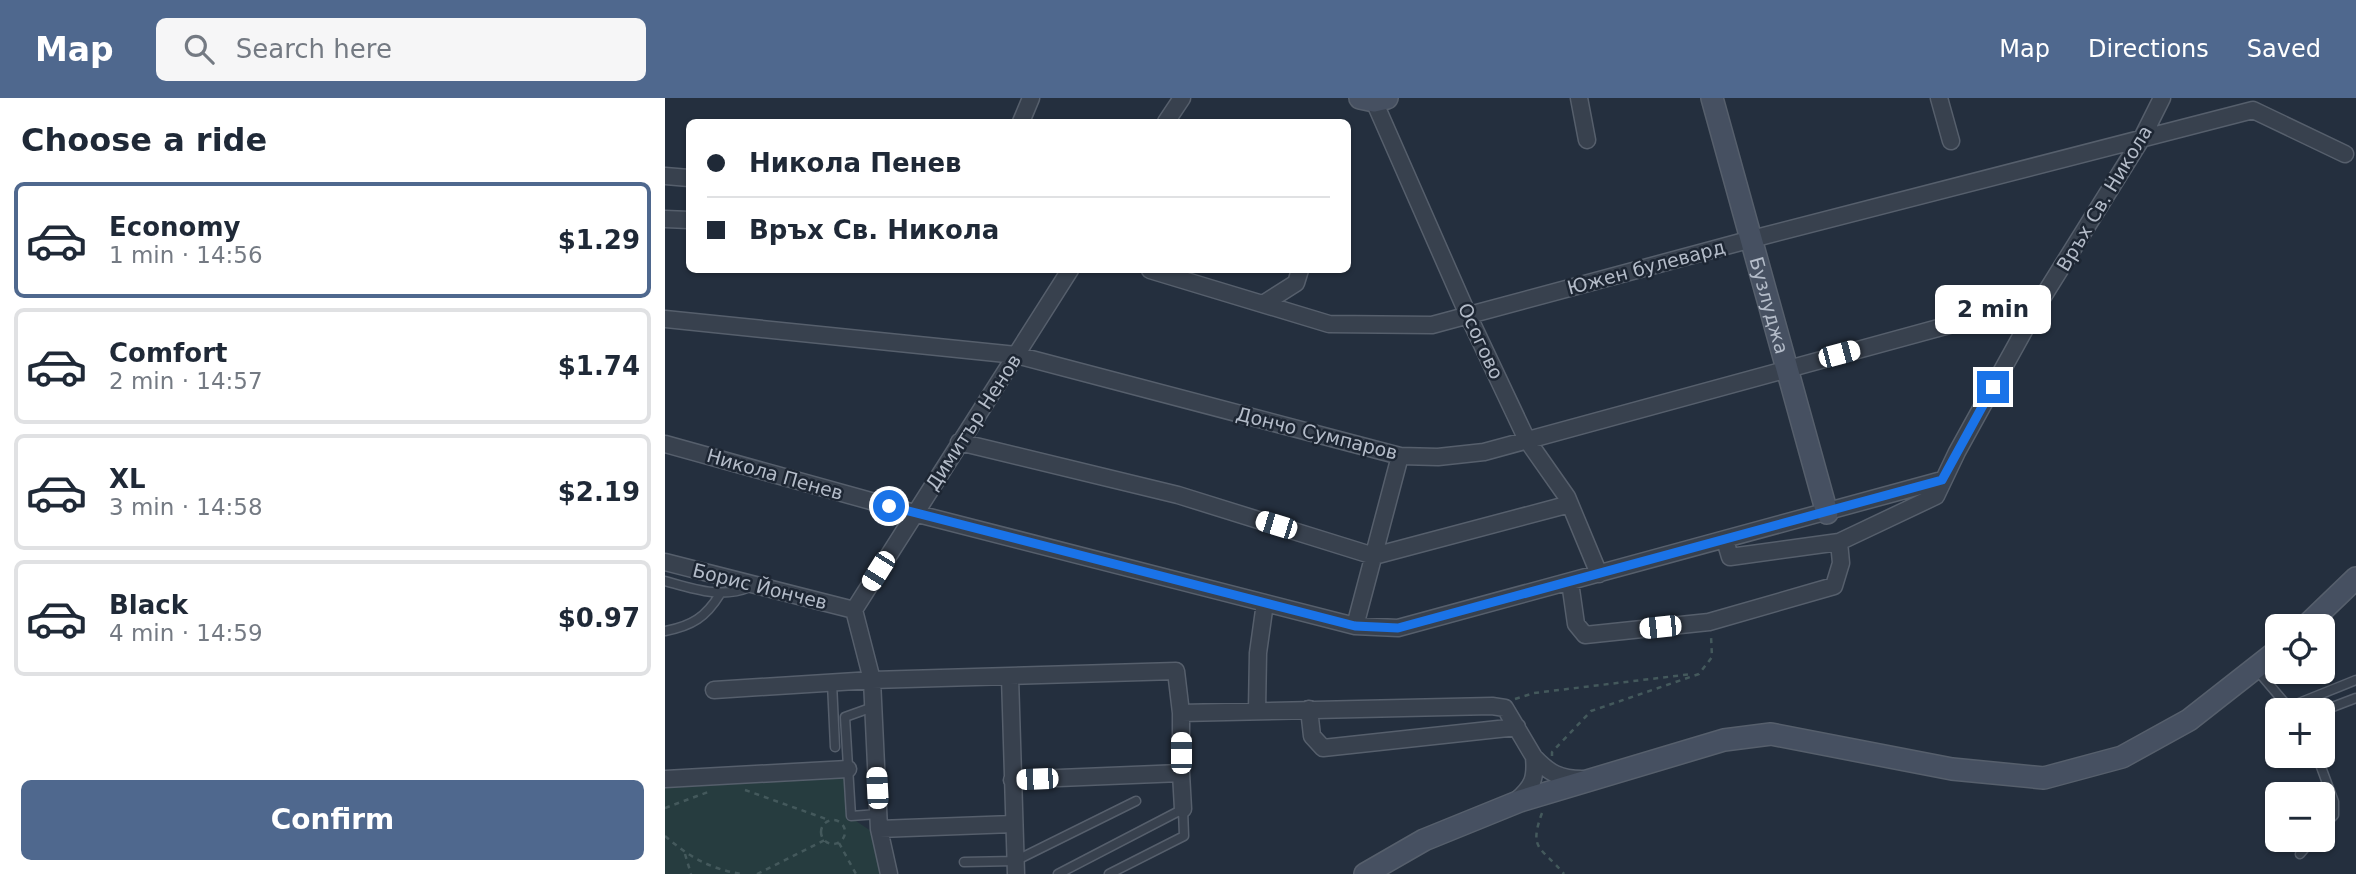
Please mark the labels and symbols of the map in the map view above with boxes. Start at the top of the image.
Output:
street label: Връх Св. Никола [2052,121,2156,275]
street label: Южен булевард [1565,235,1727,299]
street label: Бузлуджа [1745,254,1793,356]
callout: 2 min [1935,286,2051,334]
street label: Осогово [1454,299,1508,383]
car [1816,338,1863,370]
street label: Димитър Ненов [921,350,1025,494]
route end [1977,371,2009,403]
street label: Дончо Сумпаров [1234,402,1400,464]
street label: Никола Пенев [704,444,846,504]
route start [873,490,905,522]
car [1253,509,1300,541]
car [858,548,899,594]
street label: Борис Йончев [690,559,830,613]
car [1639,614,1682,640]
car [1171,732,1192,774]
car [866,766,889,810]
car [1016,768,1059,790]

